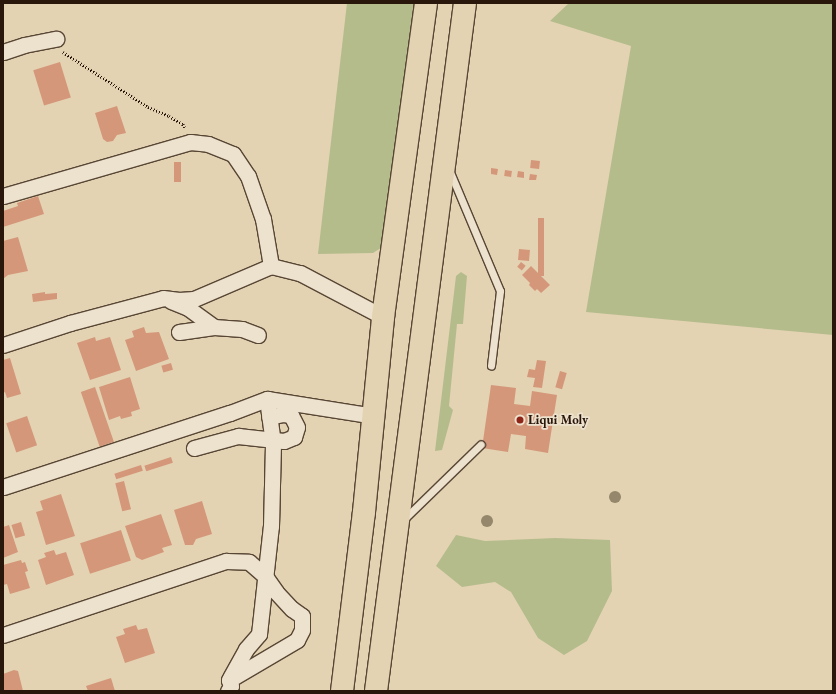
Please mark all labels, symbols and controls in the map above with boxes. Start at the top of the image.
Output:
place label: Liqui Moly [528,412,588,428]
marker: Liqui Moly [515,415,525,425]

